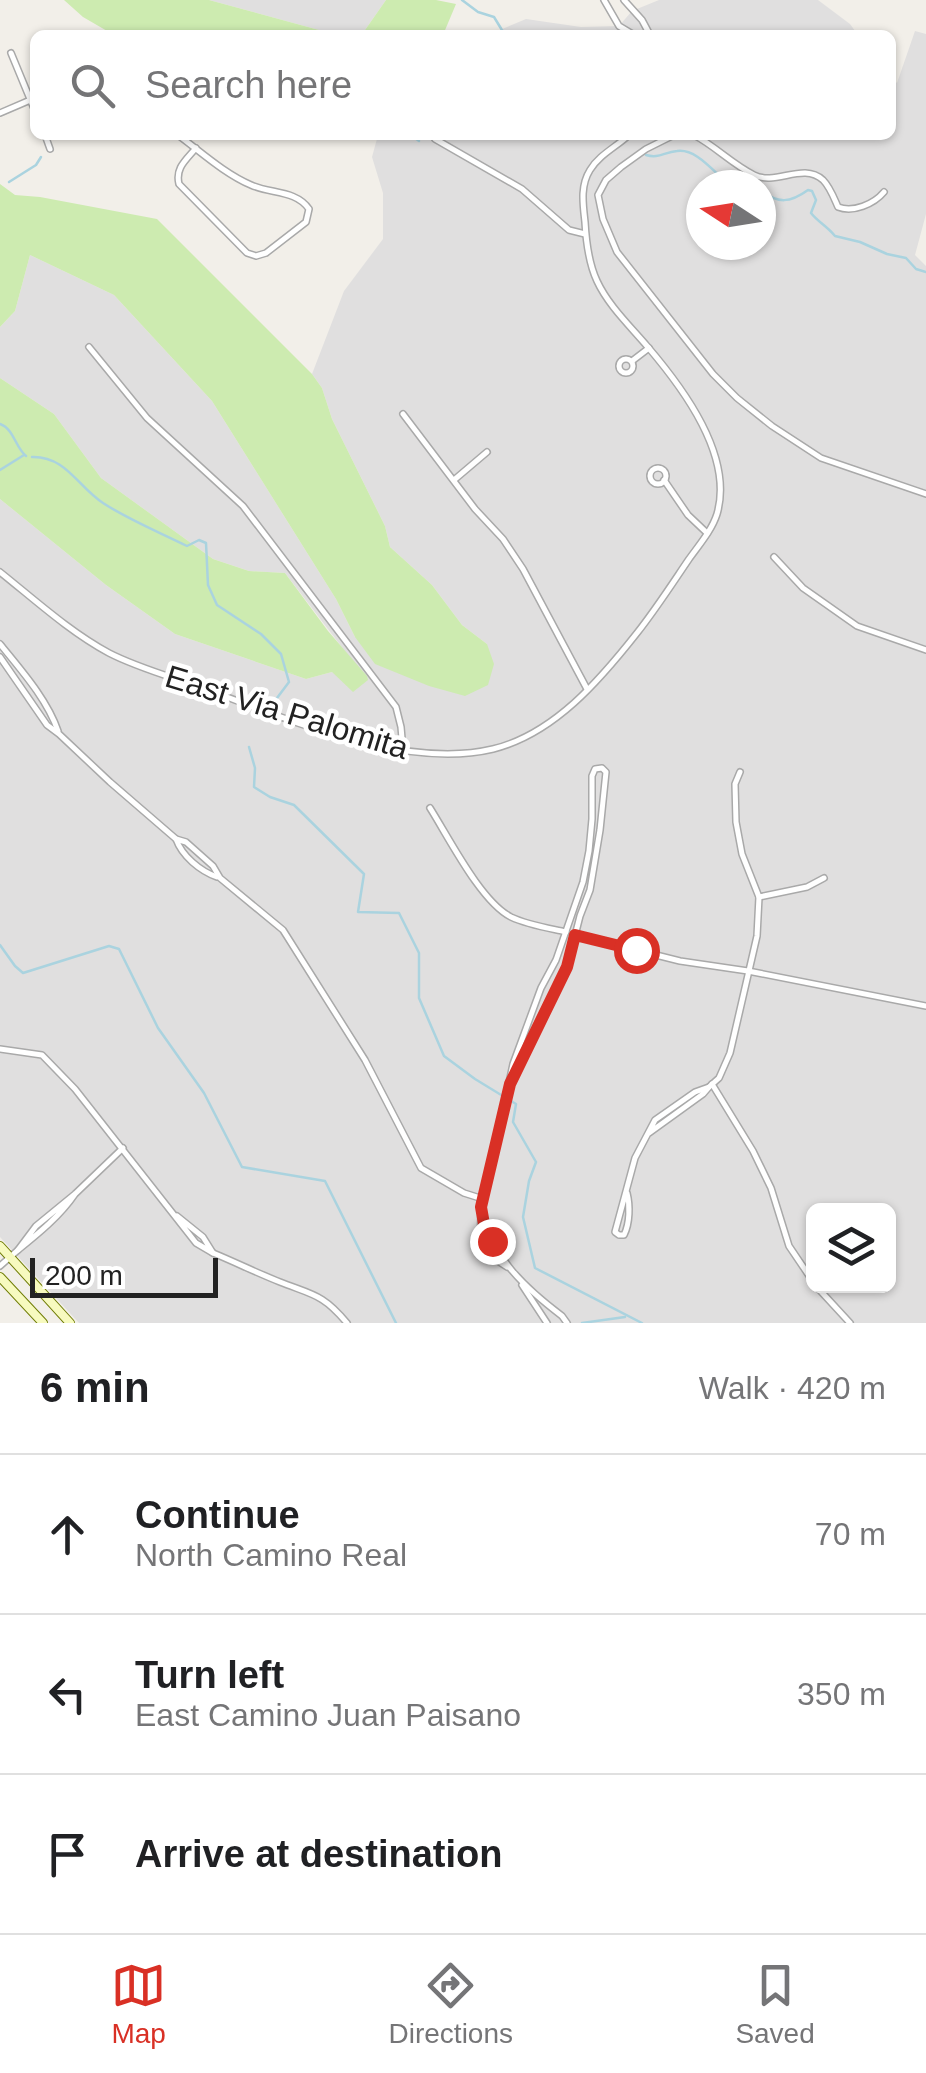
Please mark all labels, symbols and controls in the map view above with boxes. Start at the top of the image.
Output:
search box [30,30,896,140]
icon: search [65,58,120,113]
text: Search here [145,64,352,106]
north arrow [686,170,776,260]
street label: East Via Palomita [161,658,413,766]
route start [614,928,660,974]
map controls [806,1203,896,1293]
button: layers [806,1203,896,1293]
route end [470,1219,516,1265]
scale bar [30,1253,218,1298]
text: 200 m [45,1260,123,1291]
text: 6 min [40,1364,150,1411]
text: Walk · 420 m [699,1370,886,1406]
text: Continue [135,1494,300,1536]
icon: ahead [40,1507,95,1562]
text: 70 m [815,1516,886,1552]
text: North Camino Real [135,1537,407,1573]
text: Turn left [135,1654,284,1696]
icon: left [40,1667,95,1722]
text: 350 m [797,1676,886,1712]
text: East Camino Juan Paisano [135,1697,521,1733]
icon: arrive [40,1827,95,1882]
text: Arrive at destination [135,1833,502,1875]
tab: Map [111,1958,166,2050]
tab: Directions [389,1958,513,2050]
tab: Saved [735,1958,815,2050]

